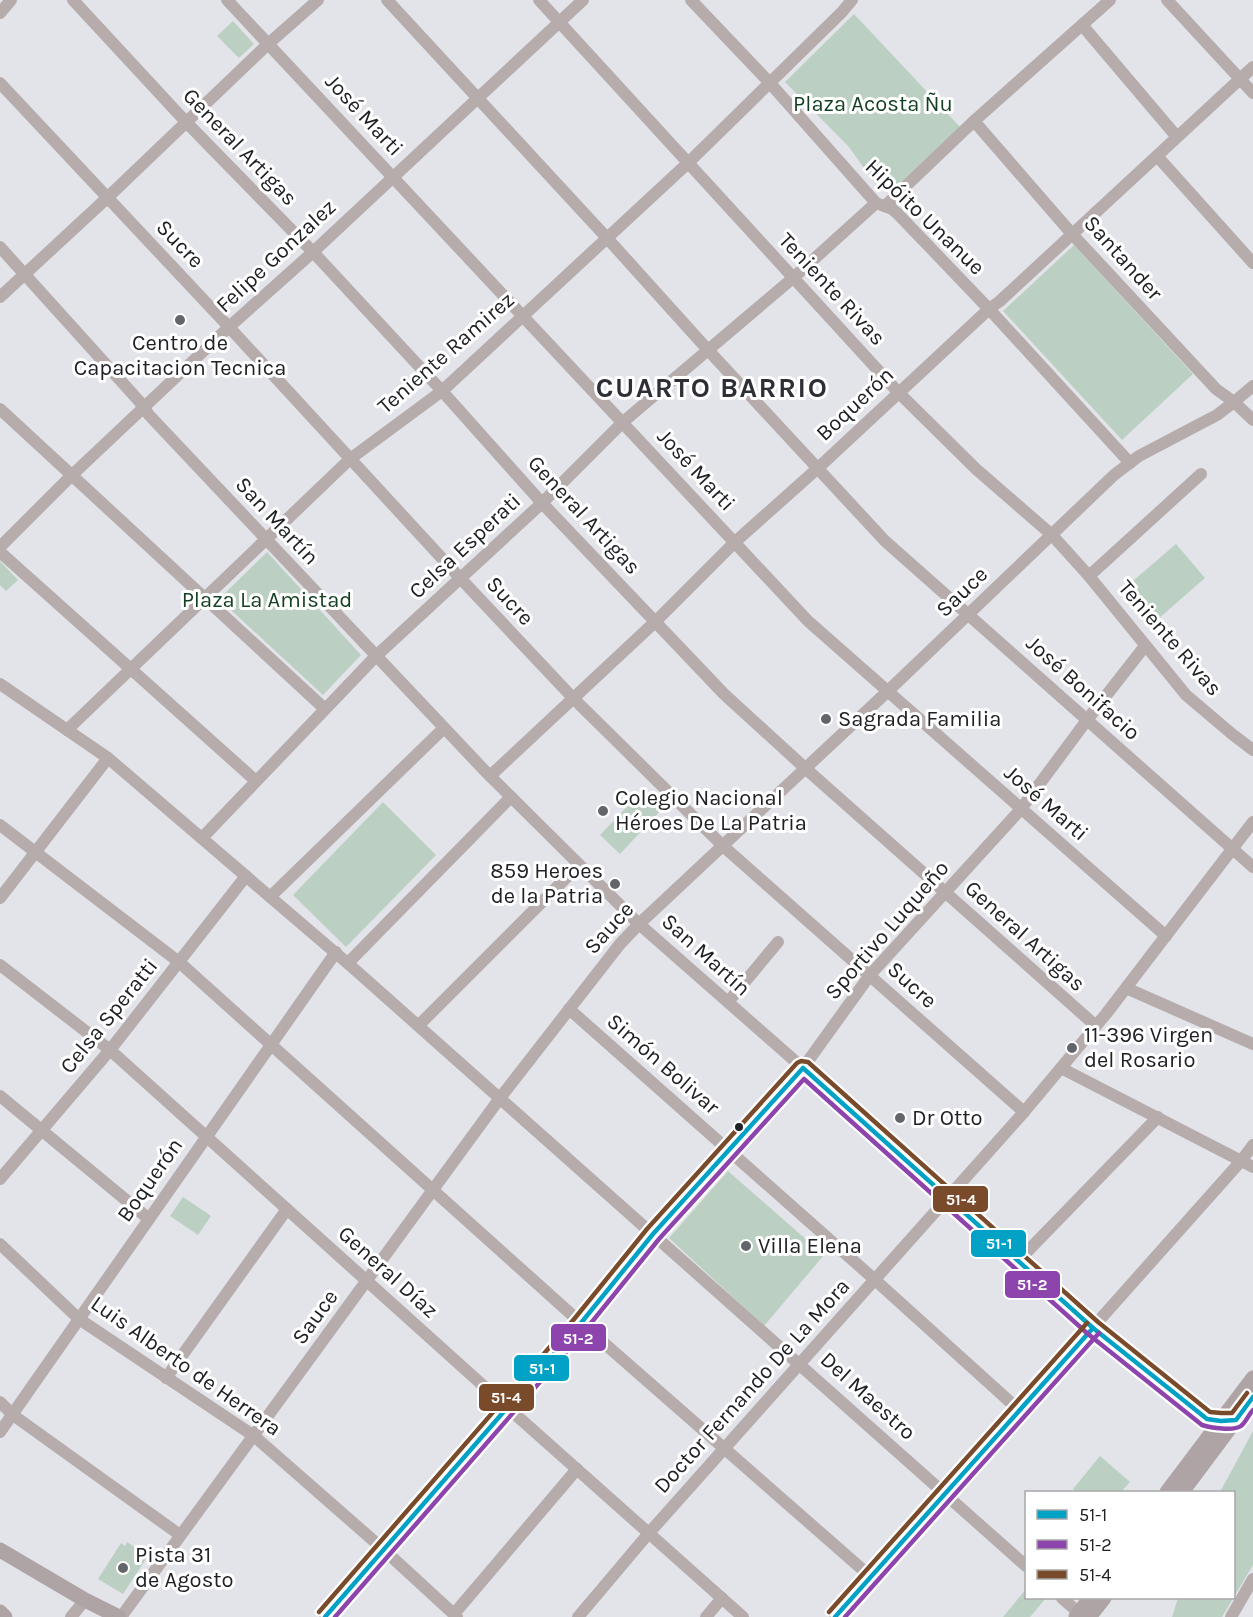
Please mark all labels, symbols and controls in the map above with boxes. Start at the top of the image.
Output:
street label: José Marti [320,69,408,161]
street label: General Artigas [178,83,302,211]
park label: Plaza Acosta Ñu [793,91,953,117]
street label: Hipóito Unanue [860,154,990,280]
street label: Felipe Gonzalez [211,194,341,318]
street label: Santander [1078,210,1168,306]
street label: Sucre [151,214,209,274]
street label: Teniente Rivas [773,227,891,351]
street label: Teniente Ramirez [372,287,520,419]
marker: Centro de Capacitacion Tecnica [173,313,187,327]
place label: Centro de Capacitacion Tecnica [74,330,286,381]
street label: Boquerón [811,362,899,446]
district label: CUARTO BARRIO [596,371,828,404]
street label: José Marti [652,424,740,516]
street label: General Artigas [522,450,646,580]
street label: San Martín [230,472,324,570]
street label: Celsa Esperati [404,488,526,604]
street label: Sauce [931,561,993,623]
street label: Sucre [481,571,539,631]
street label: Teniente Rivas [1113,575,1227,701]
park label: Plaza La Amistad [182,587,352,613]
street label: José Bonifacio [1021,630,1145,746]
place label: Sagrada Familia [838,706,1001,732]
marker: Sagrada Familia [819,712,833,726]
street label: José Marti [999,760,1093,846]
place label: Colegio Nacional Héroes De La Patria [615,785,807,836]
marker: Colegio Nacional Héroes De La Patria [596,804,610,818]
street label: Sportivo Luqueño [820,855,954,1005]
place label: 859 Heroes de la Patria [490,858,603,909]
street label: General Artigas [959,875,1091,997]
marker: 859 Heroes de la Patria [608,877,622,891]
street label: Sauce [579,896,639,960]
street label: San Martín [656,908,756,1002]
street label: Celsa Speratti [55,953,163,1079]
street label: Sucre [882,956,942,1014]
street label: Simón Bolivar [601,1008,725,1120]
place label: 11-396 Virgen del Rosario [1084,1022,1213,1073]
marker: 11-396 Virgen del Rosario [1065,1041,1079,1055]
place label: Dr Otto [912,1105,982,1131]
marker: Dr Otto [893,1111,907,1125]
unlabelled marker [733,1121,745,1133]
street label: Boquerón [112,1133,188,1227]
line badge: 51-4 [932,1185,989,1213]
text: 51-4 [946,1190,977,1209]
street label: General Díaz [333,1220,443,1324]
line badge: 51-1 [970,1229,1027,1258]
place label: Villa Elena [758,1233,862,1259]
text: 51-1 [986,1234,1012,1253]
marker: Villa Elena [739,1239,753,1253]
line badge: 51-2 [1004,1270,1061,1299]
street label: Doctor Fernando De La Mora [649,1273,855,1499]
text: 51-2 [1017,1275,1047,1294]
street label: Sauce [286,1285,344,1349]
street label: Luis Alberto de Herrera [86,1290,286,1442]
line badge: 51-2 [550,1323,607,1352]
text: 51-2 [563,1329,593,1348]
street label: Del Maestro [815,1347,921,1445]
line badge: 51-1 [513,1354,570,1382]
text: 51-1 [529,1359,555,1378]
line badge: 51-4 [478,1383,535,1412]
text: 51-4 [491,1388,522,1407]
legend [1025,1491,1235,1599]
text: 51-1 [1079,1504,1107,1526]
text: 51-2 [1079,1534,1112,1556]
place label: Pista 31 de Agosto [135,1542,234,1593]
marker: Pista 31 de Agosto [116,1561,130,1575]
text: 51-4 [1079,1564,1111,1586]

